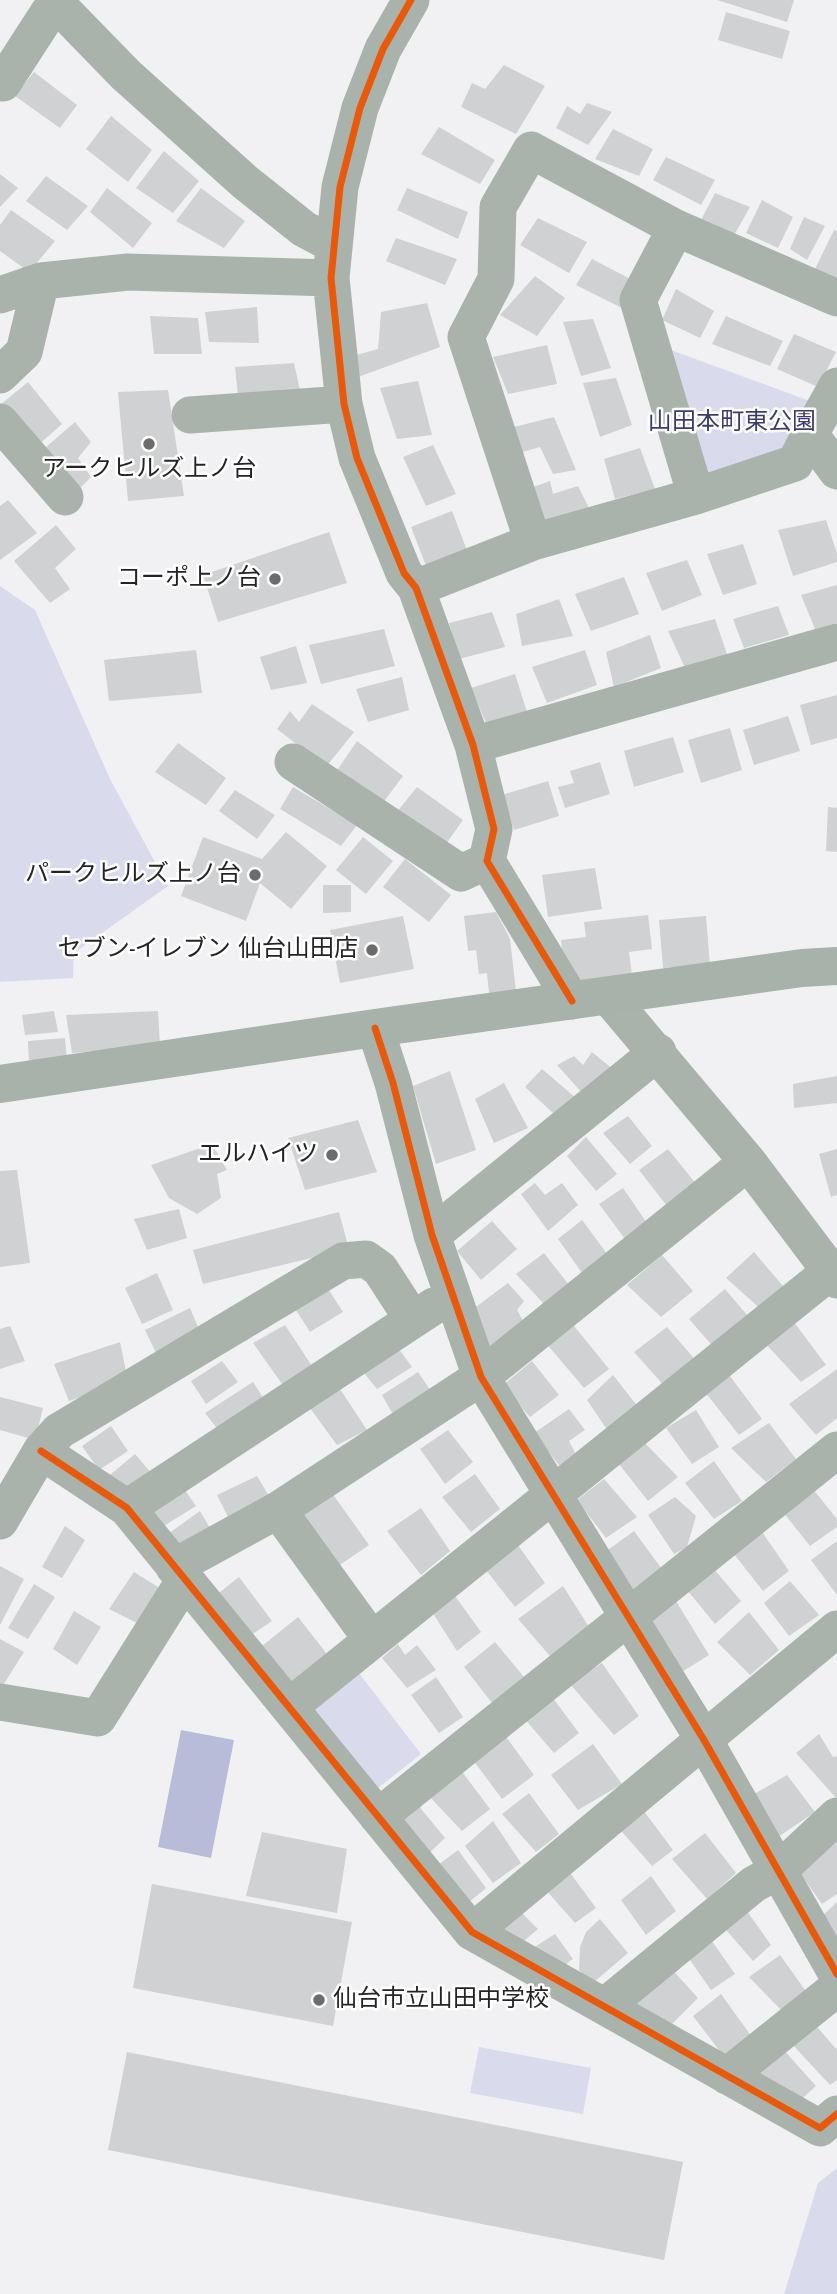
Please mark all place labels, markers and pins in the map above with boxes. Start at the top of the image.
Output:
marker: アークヒルズ上ノ台 [141,436,157,452]
place label: アークヒルズ上ノ台 [42,456,256,484]
place label: コーポ上ノ台 [117,565,261,593]
marker: コーポ上ノ台 [267,571,283,587]
place label: パークヒルズ上ノ台 [25,861,241,889]
marker: パークヒルズ上ノ台 [247,867,263,883]
place label: セブン-イレブン 仙台山田店 [58,936,358,964]
marker: セブン-イレブン 仙台山田店 [364,942,380,958]
place label: エルハイツ [198,1141,318,1169]
marker: エルハイツ [324,1147,340,1163]
place label: 仙台市立山田中学校 [333,1986,549,2014]
marker: 仙台市立山田中学校 [311,1992,327,2008]

